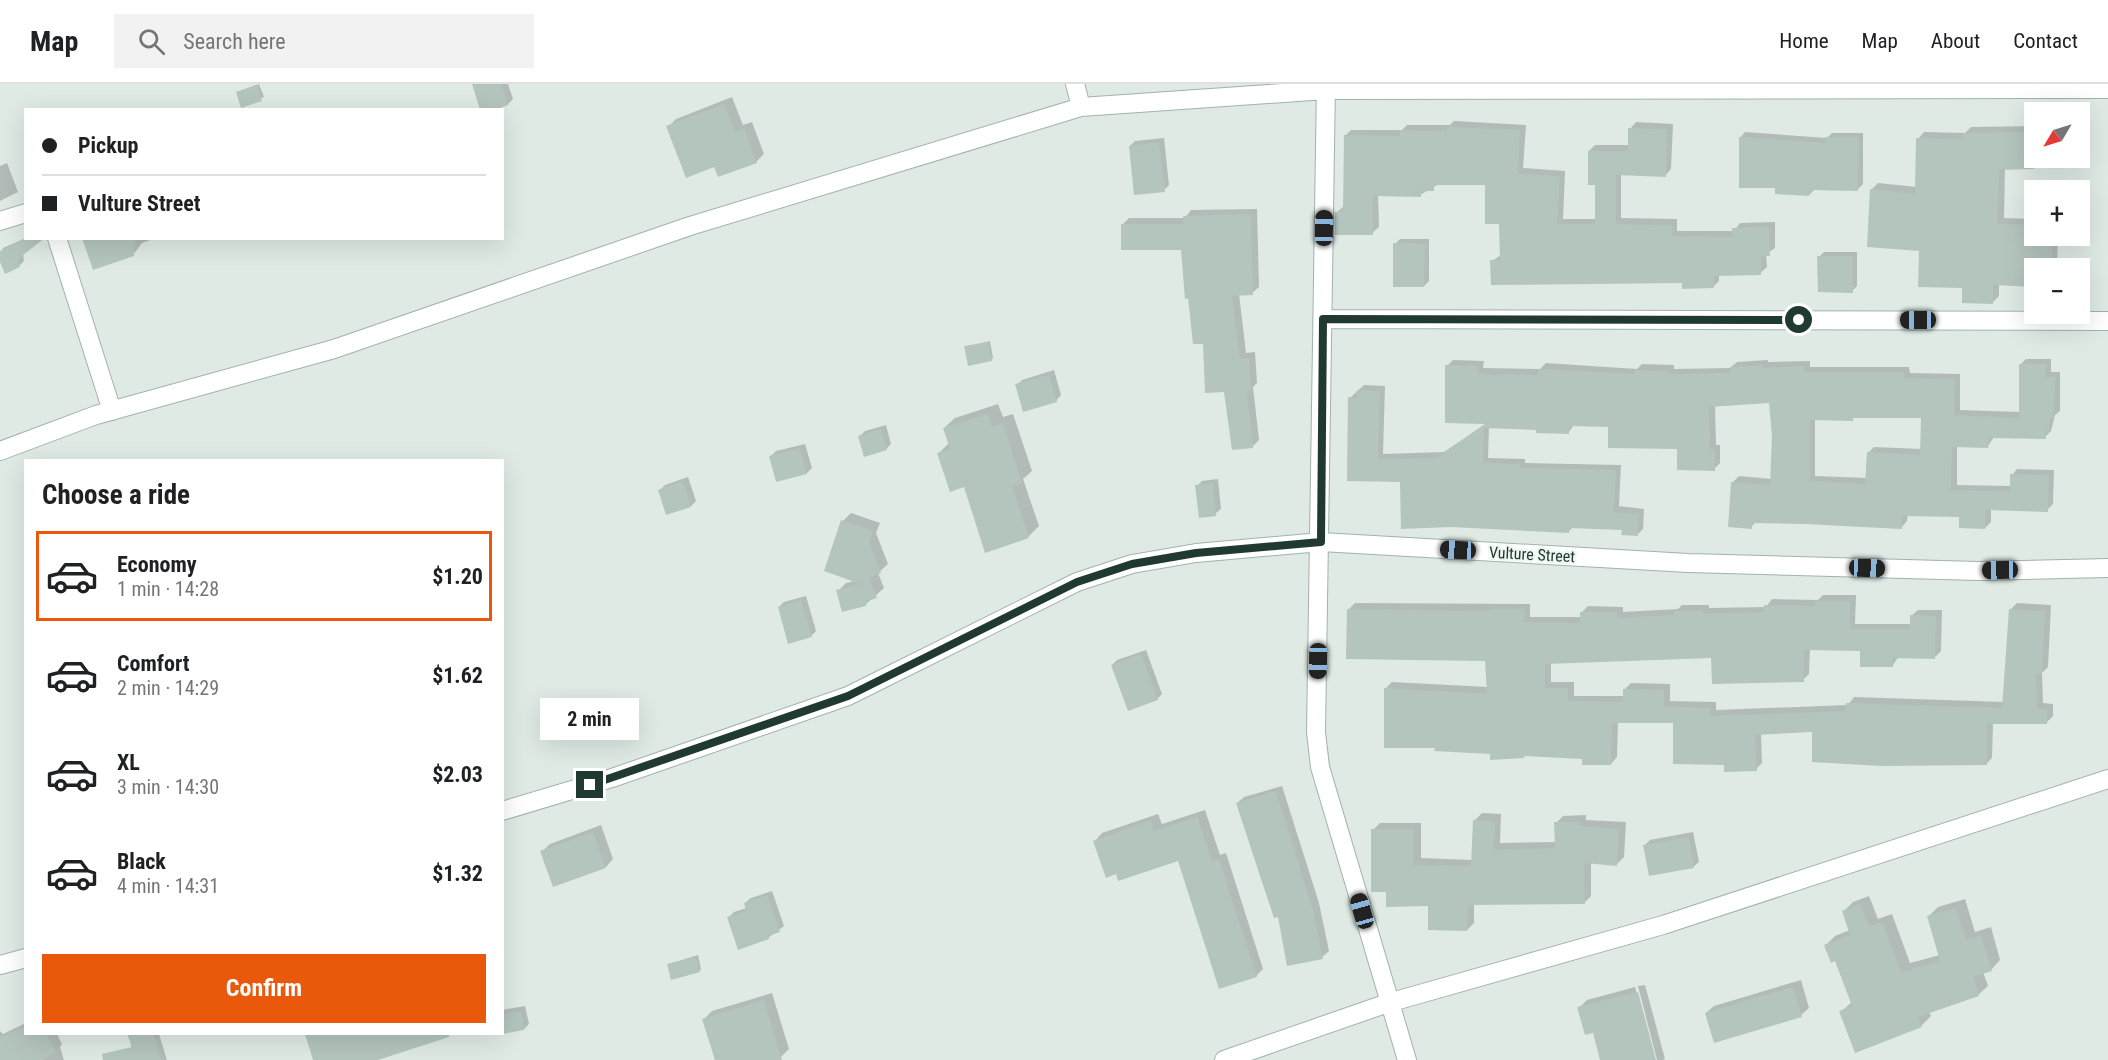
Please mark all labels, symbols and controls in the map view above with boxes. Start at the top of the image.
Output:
search box [114,14,534,68]
text: Map [30,25,78,58]
icon: search [135,25,168,58]
text: Search here [183,29,286,54]
text: Home [1779,29,1829,53]
text: Map [1862,29,1898,53]
text: About [1931,29,1980,53]
text: Contact [2013,29,2078,53]
north arrow [2024,102,2090,168]
map controls [2024,102,2090,324]
text: Pickup [78,133,138,158]
button: + [2024,180,2090,246]
text: Vulture Street [78,191,201,216]
car [1315,210,1333,246]
button: − [2024,258,2090,324]
route start [1785,306,1812,333]
car [1900,311,1936,329]
text: Choose a ride [42,479,190,511]
car [1440,540,1476,560]
street label: Vulture Street [1489,543,1576,566]
icon: car [45,549,99,603]
text: Economy [117,552,197,577]
car [1849,558,1885,578]
car [1982,561,2018,579]
text: $1.20 [432,564,483,589]
text: 1 min · 14:28 [117,577,219,601]
car [1309,643,1327,679]
icon: car [45,648,99,702]
text: Comfort [117,651,190,676]
text: $1.62 [432,663,483,688]
text: 2 min · 14:29 [117,676,219,700]
callout: 2 min [540,698,640,740]
text: 2 min [567,707,612,731]
icon: car [45,747,99,801]
text: XL [117,750,140,775]
text: $2.03 [432,762,483,787]
route end [576,771,603,798]
text: 3 min · 14:30 [117,775,219,799]
icon: car [45,846,99,900]
text: Black [117,849,166,874]
text: $1.32 [432,861,483,886]
text: 4 min · 14:31 [117,874,219,898]
car [1348,891,1376,931]
button: Confirm [42,954,486,1023]

